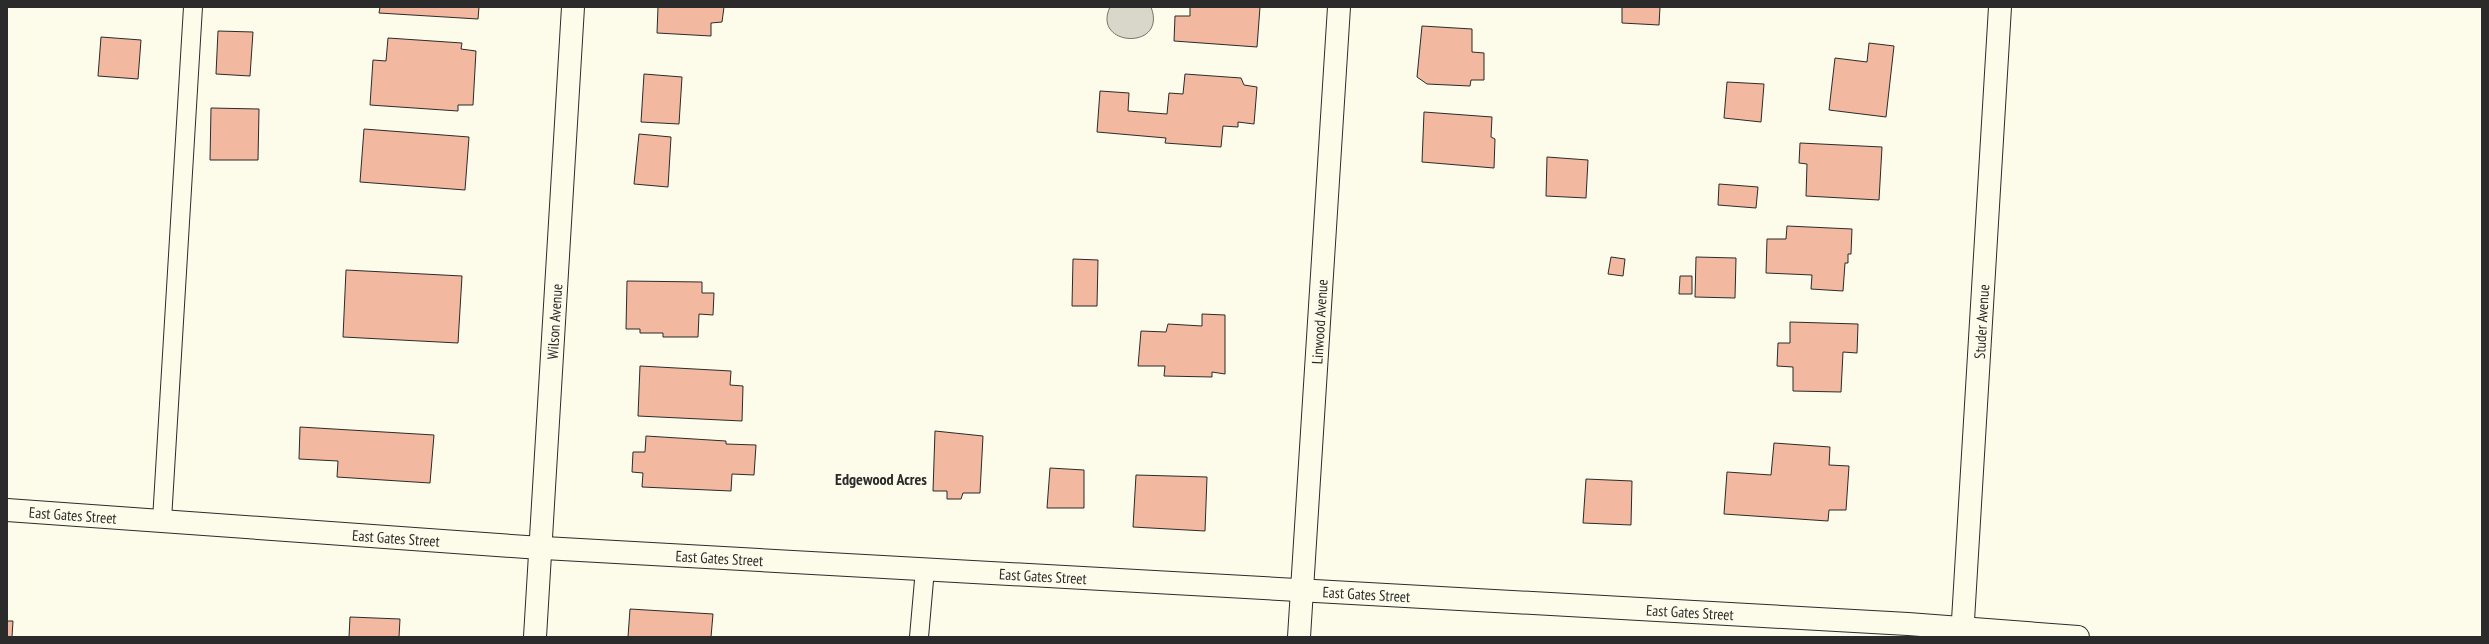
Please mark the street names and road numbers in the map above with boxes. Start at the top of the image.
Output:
street label: Linwood Avenue [1307,279,1331,365]
street label: Wilson Avenue [542,283,566,360]
street label: Studer Avenue [1969,284,1993,359]
street label: East Gates Street [28,502,117,527]
street label: East Gates Street [352,525,441,550]
street label: East Gates Street [675,546,764,570]
street label: East Gates Street [998,564,1087,588]
street label: East Gates Street [1322,582,1411,606]
street label: East Gates Street [1645,600,1734,624]

